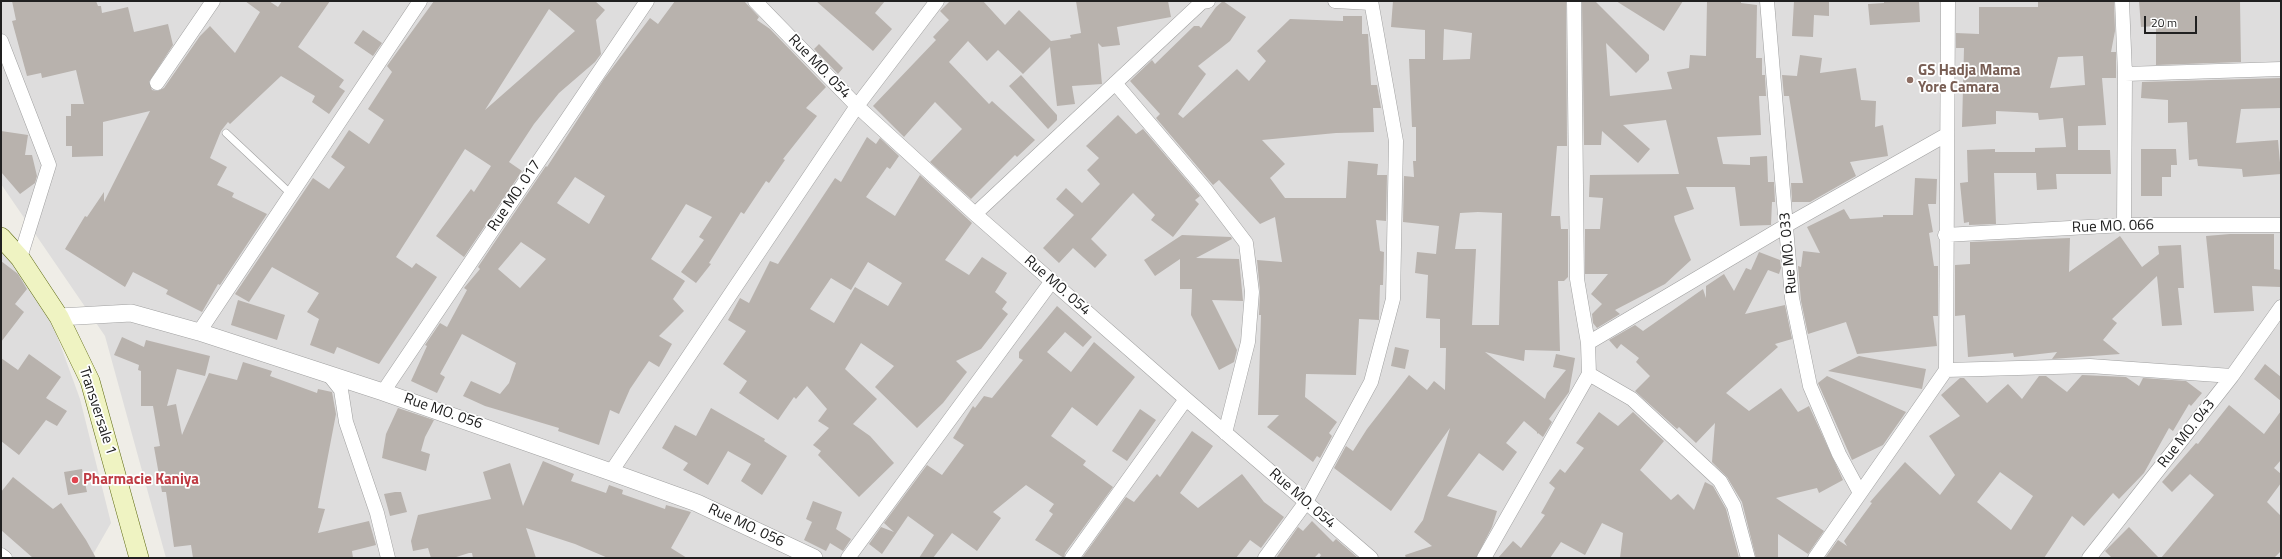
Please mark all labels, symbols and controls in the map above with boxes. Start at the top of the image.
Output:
scale bar [2146,8,2199,34]
text: 20 m [2151,13,2177,32]
street label: Rue MO. 054 [784,31,854,103]
place label: GS Hadja Mama Yore Camara [1918,62,2020,97]
marker: GS Hadja Mama Yore Camara [1905,75,1915,85]
street label: Rue MO. 017 [485,157,545,235]
street label: Rue MO. 033 [1776,211,1802,295]
street label: Rue MO. 066 [2072,217,2154,237]
street label: Rue MO. 054 [1020,252,1094,320]
street label: Transversale 1 [74,365,120,457]
street label: Rue MO. 056 [401,390,485,434]
street label: Rue MO. 043 [2155,396,2219,472]
street label: Rue MO. 054 [1265,465,1339,533]
place label: Pharmacie Kaniya [83,471,199,489]
marker: Pharmacie Kaniya [70,475,80,485]
street label: Rue MO. 056 [705,500,787,552]

